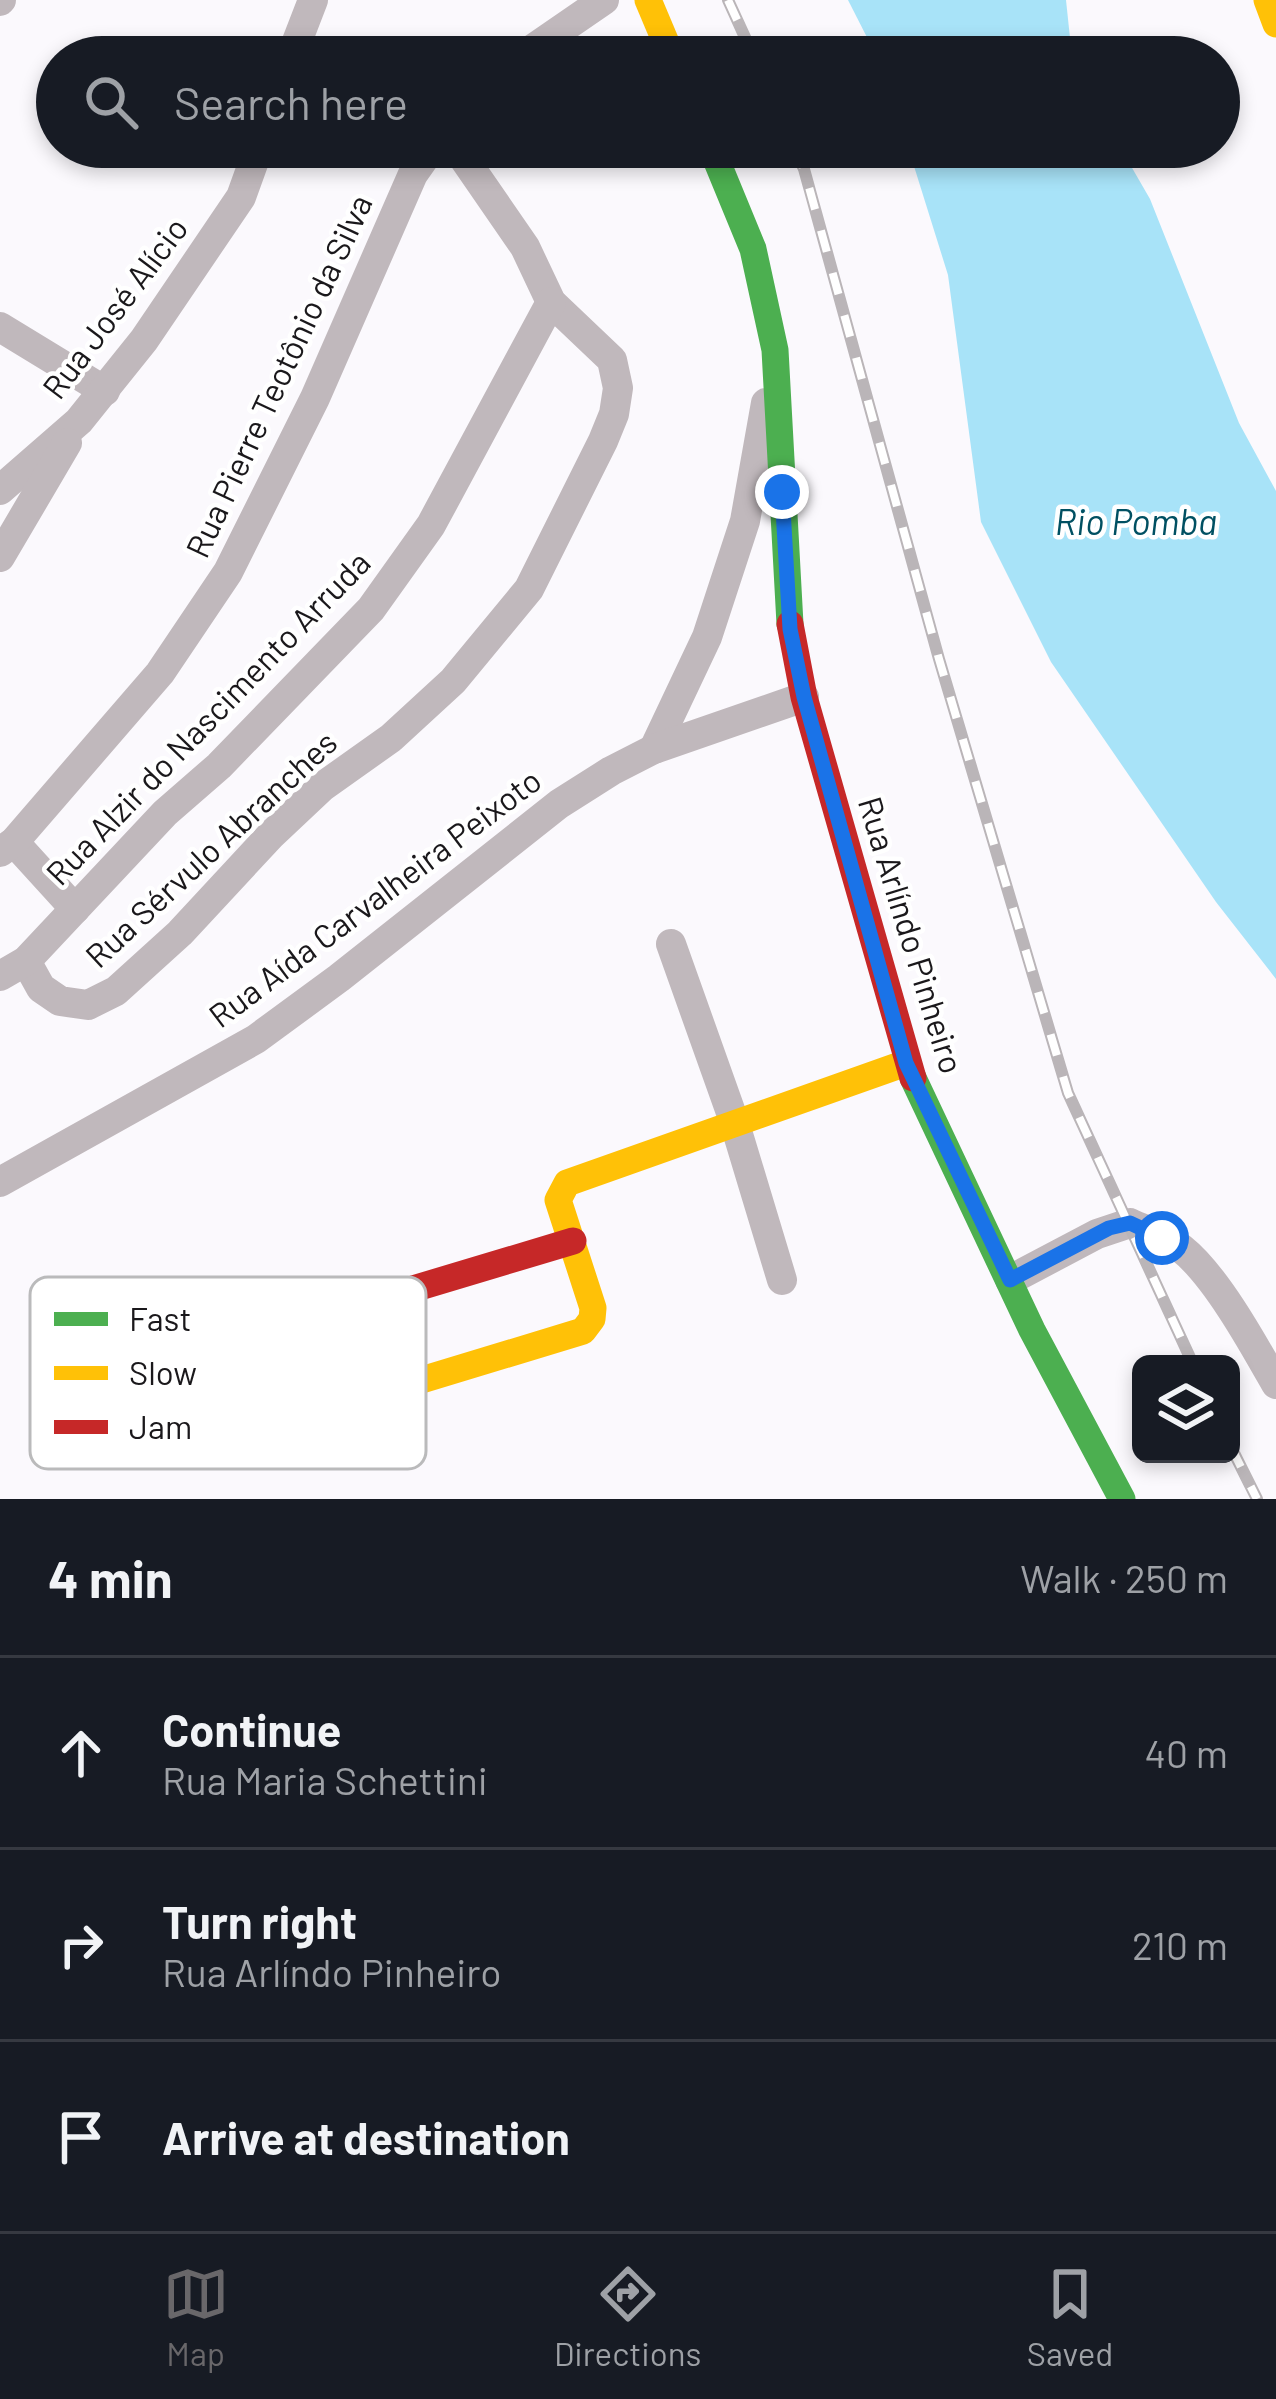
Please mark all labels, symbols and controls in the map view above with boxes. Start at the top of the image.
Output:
search box [36,36,1240,168]
icon: search [78,69,144,135]
text: Search here [174,75,408,129]
street label: Rua Pierre Teotônio da Silva [176,188,380,563]
street label: Rua José Alício [33,209,195,406]
route end [755,465,809,519]
water label: Rio Pomba [1055,499,1217,542]
street label: Rua Alzir do Nascimento Arruda [37,542,378,893]
street label: Rua Sérvulo Abranches [76,721,344,975]
street label: Rua Aída Carvalheira Peixoto [200,759,548,1035]
street label: Rua Arlíndo Pinheiro [851,792,973,1078]
route start [1135,1211,1189,1265]
legend [30,1277,426,1469]
text: Fast [129,1298,191,1338]
text: Slow [129,1352,197,1392]
map controls [1132,1355,1240,1463]
button: layers [1132,1355,1240,1463]
text: Jam [129,1406,192,1446]
text: 4 min [48,1547,173,1608]
text: Walk · 250 m [1020,1554,1228,1601]
text: Continue [162,1702,341,1756]
icon: ahead [48,1720,114,1786]
text: 40 m [1144,1729,1228,1776]
text: Rua Maria Schettini [162,1756,488,1803]
text: Turn right [162,1894,357,1948]
icon: right [48,1912,114,1978]
text: 210 m [1132,1921,1228,1968]
text: Rua Arlíndo Pinheiro [162,1948,501,1995]
icon: arrive [48,2104,114,2170]
text: Arrive at destination [162,2110,570,2164]
tab: Map [163,2261,229,2373]
tab: Directions [554,2261,701,2373]
tab: Saved [1027,2261,1113,2373]

